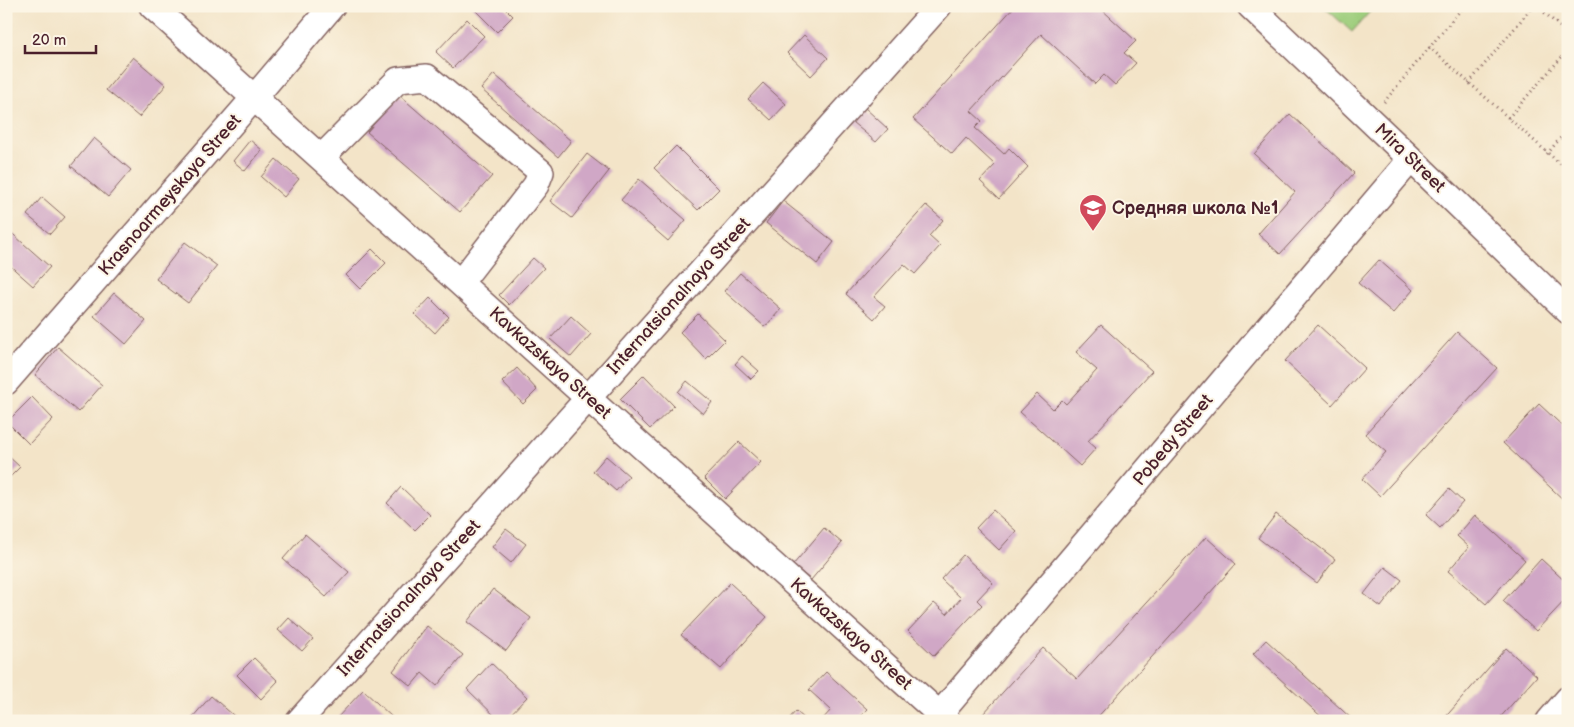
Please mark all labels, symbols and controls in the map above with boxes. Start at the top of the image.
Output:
scale bar [25,22,96,54]
text: 20 m [32,31,66,50]
street label: Krasnoarmeyskaya Street [94,110,246,280]
street label: Mira Street [1370,119,1450,197]
school or university icon: Средняя школа №1 [1078,193,1108,232]
place label: Средняя школа №1 [1112,198,1279,219]
street label: Internatsionalnaya Street [603,213,755,379]
street label: Kavkazskaya Street [485,303,616,424]
street label: Pobedy Street [1129,390,1218,490]
street label: Internatsionalnaya Street [333,515,485,681]
street label: Kavkazskaya Street [786,574,917,695]

